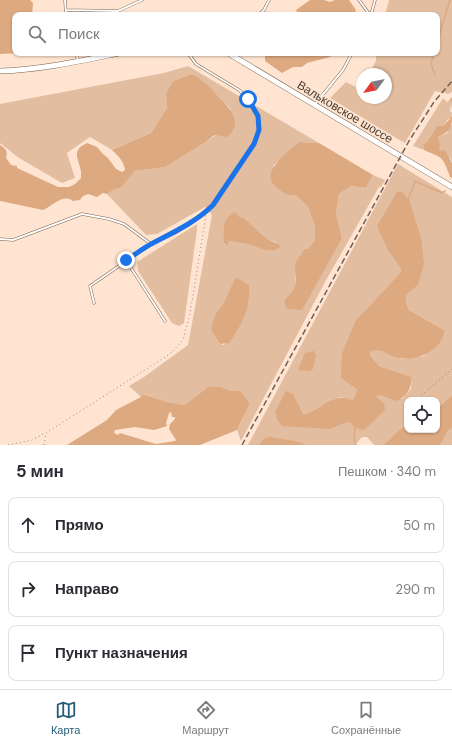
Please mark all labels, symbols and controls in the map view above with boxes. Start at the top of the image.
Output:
search box [12,12,440,56]
icon: search [26,23,48,45]
text: Поиск [58,24,100,44]
north arrow [356,68,392,104]
street label: Вальковское шоссе [294,77,396,147]
route start [239,90,257,108]
route end [117,251,135,269]
map controls [404,397,440,433]
button: locate [404,397,440,433]
text: 5 мин [16,460,64,482]
text: Пешком · 340 m [338,463,436,480]
icon: ahead [17,514,39,536]
text: Прямо [55,515,104,535]
text: 50 m [403,517,435,534]
icon: right [17,578,39,600]
text: Направо [55,579,119,599]
text: 290 m [396,581,435,598]
icon: arrive [17,642,39,664]
text: Пункт назначения [55,643,188,663]
tab: Карта [51,699,80,737]
tab: Маршрут [182,699,229,737]
tab: Сохранённые [331,699,401,737]

